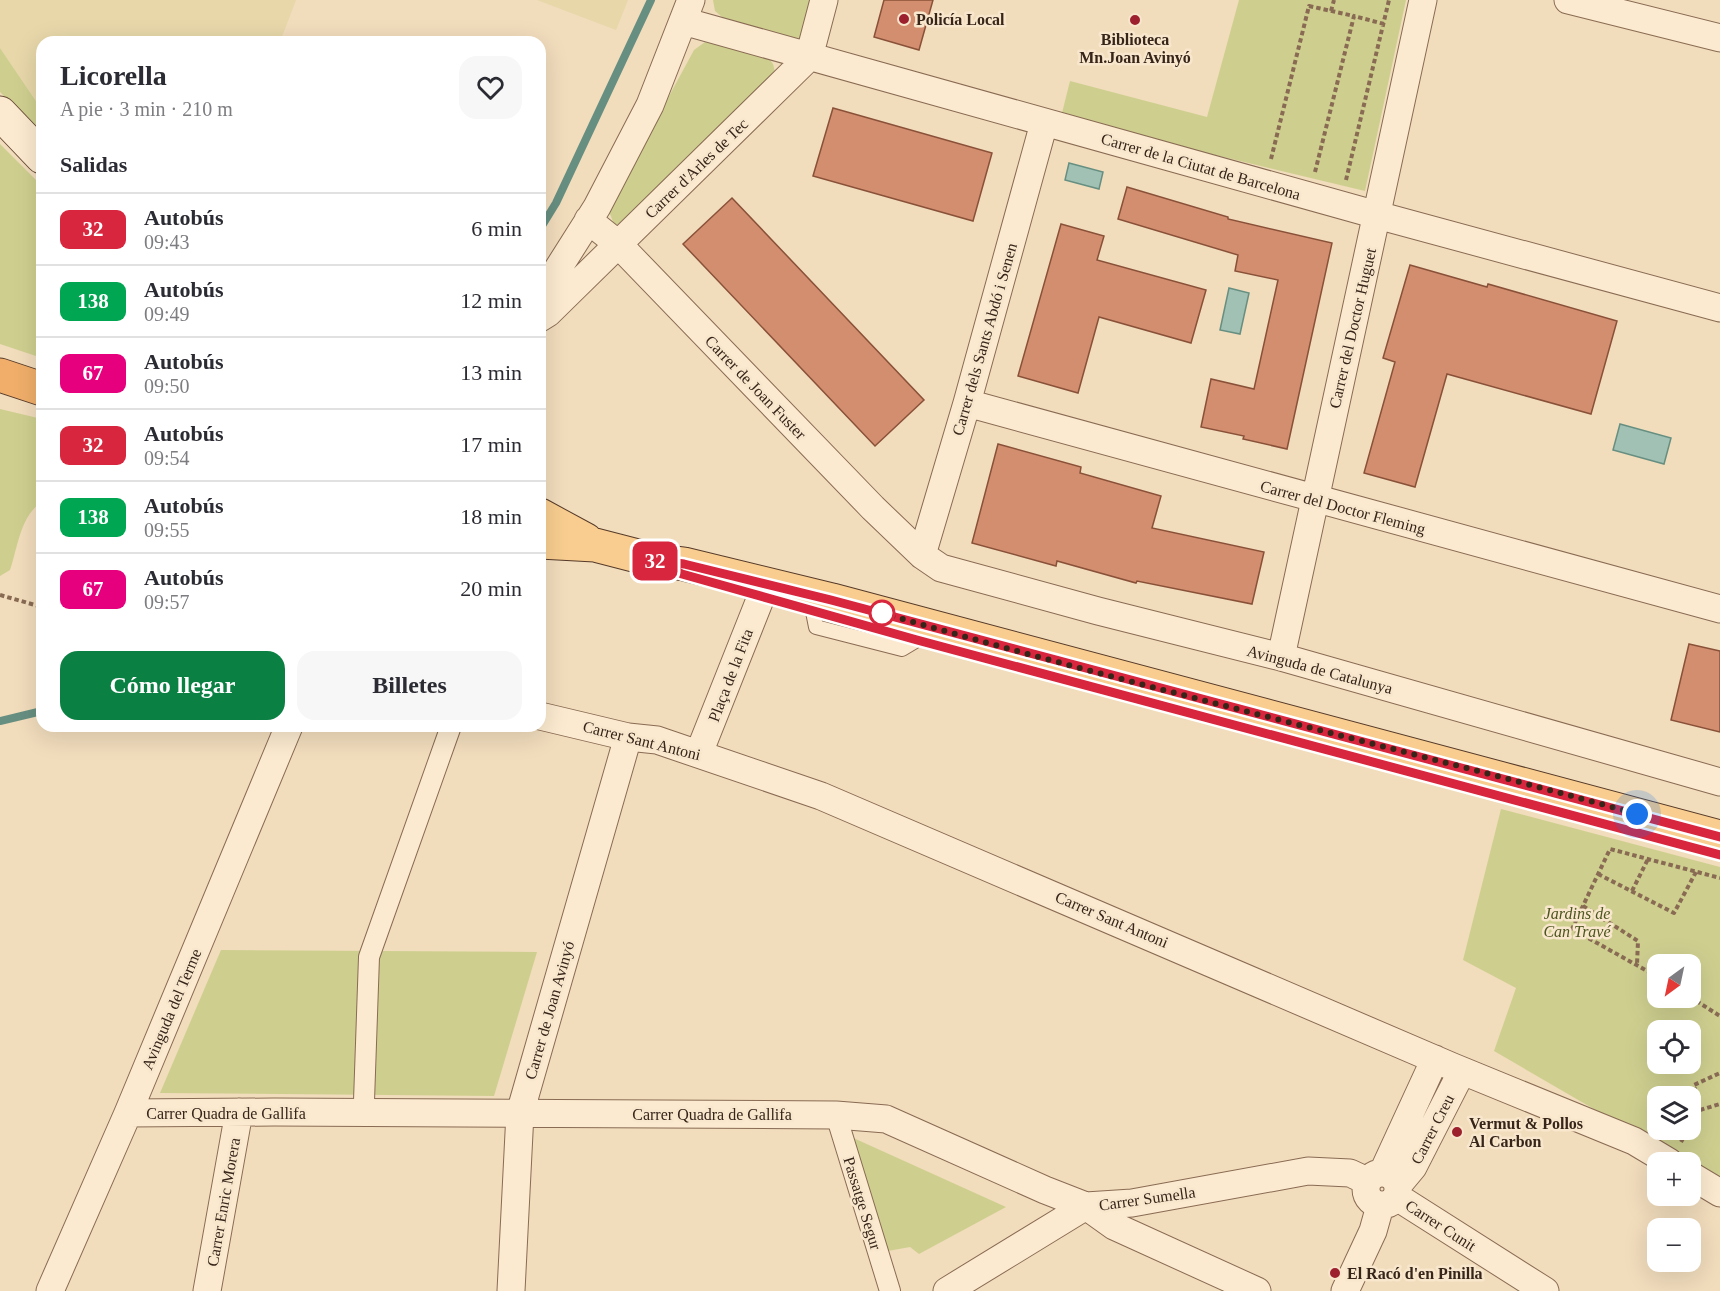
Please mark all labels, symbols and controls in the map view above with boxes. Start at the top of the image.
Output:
place label: Policía Local [916,11,1005,28]
marker: Policía Local [897,12,911,26]
marker: Biblioteca Mn.Joan Avinyó [1128,13,1142,27]
place label: Biblioteca Mn.Joan Avinyó [1079,31,1191,67]
button: heart [459,56,522,119]
text: Licorella [60,60,167,91]
text: A pie · 3 min · 210 m [60,98,233,120]
street label: Carrer d'Arles de Tec [641,115,751,222]
street label: Carrer de la Ciutat de Barcelona [1099,130,1302,203]
text: Salidas [60,152,127,177]
text: Autobús [144,205,223,230]
text: 6 min [471,216,522,241]
text: 32 [83,217,104,241]
text: 09:43 [144,231,190,253]
street label: Carrer dels Sants Abdó i Senen [949,241,1020,437]
street label: Carrer del Doctor Huguet [1326,246,1380,410]
text: Autobús [144,277,223,302]
text: 12 min [460,288,522,313]
text: 138 [77,289,109,313]
text: 09:49 [144,303,190,325]
street label: Carrer de Joan Fuster [702,332,810,443]
text: Autobús [144,349,223,374]
text: 13 min [460,360,522,385]
text: 67 [83,361,104,385]
text: 09:50 [144,375,190,397]
text: Autobús [144,421,223,446]
text: 17 min [460,432,522,457]
text: 32 [83,433,104,457]
text: 09:54 [144,447,190,469]
street label: Carrer del Doctor Fleming [1258,477,1427,539]
text: Autobús [144,493,223,518]
text: 18 min [460,504,522,529]
text: 138 [77,505,109,529]
text: 09:55 [144,519,190,541]
line badge: 32 [628,542,682,580]
text: 32 [645,549,666,573]
text: Autobús [144,565,223,590]
text: 20 min [460,576,522,601]
text: 67 [83,577,104,601]
text: 09:57 [144,591,190,613]
unlabelled marker [869,600,895,626]
street label: Plaça de la Fita [705,626,757,724]
street label: Avinguda de Catalunya [1245,642,1394,698]
button: Cómo llegar [60,651,285,720]
button: Billetes [297,651,522,720]
street label: Carrer Sant Antoni [581,718,703,763]
your location [1622,799,1652,829]
street label: Carrer Sant Antoni [1053,888,1171,951]
park label: Jardins de Can Travé [1543,905,1611,940]
street label: Carrer de Joan Avinyó [522,939,578,1082]
street label: Avinguda del Terme [138,946,206,1073]
north arrow [1647,954,1701,1008]
map controls [1647,954,1701,1272]
button: locate [1647,1020,1701,1074]
button: layers [1647,1086,1701,1140]
street label: Carrer Creu [1408,1092,1457,1167]
street label: Carrer Quadra de Gallifa [146,1105,306,1122]
street label: Carrer Quadra de Gallifa [632,1106,792,1123]
place label: Vermut & Pollos Al Carbon [1469,1115,1583,1150]
marker: Vermut & Pollos Al Carbon [1450,1125,1464,1139]
street label: Carrer Enric Morera [204,1136,243,1268]
button: + [1647,1152,1701,1206]
street label: Passatge Segur [839,1155,885,1253]
street label: Carrer Sumella [1098,1183,1196,1214]
street label: Carrer Cunit [1402,1196,1480,1255]
button: − [1647,1218,1701,1272]
place label: El Racó d'en Pinilla [1347,1265,1483,1282]
marker: El Racó d'en Pinilla [1328,1266,1342,1280]

